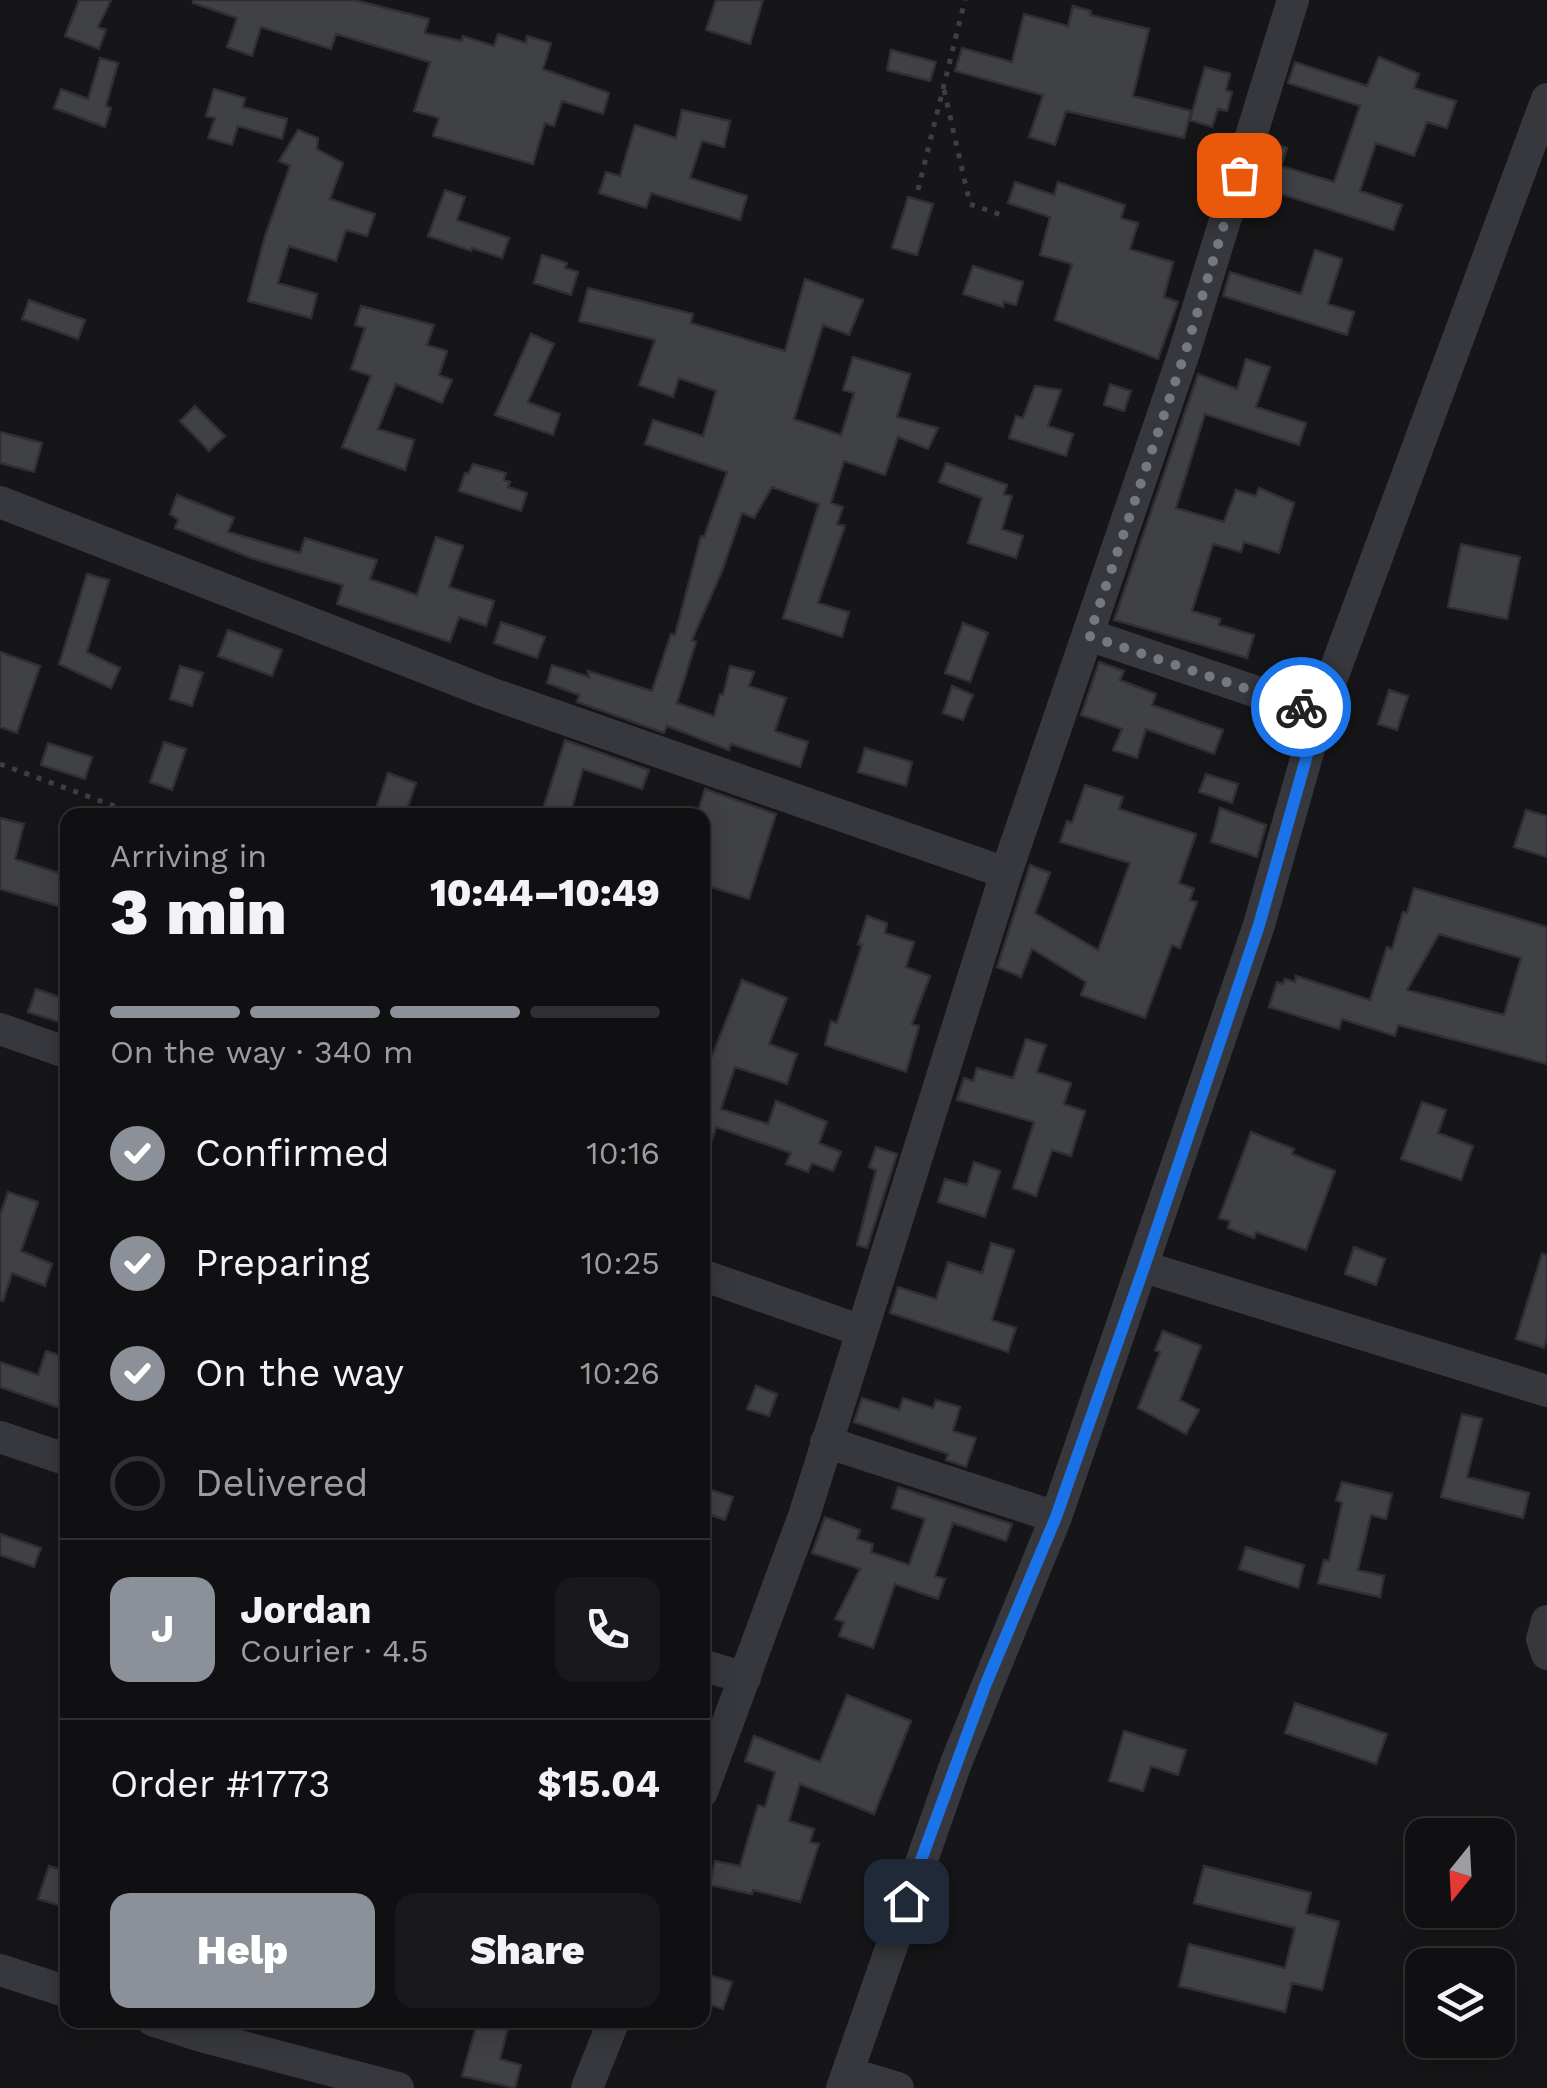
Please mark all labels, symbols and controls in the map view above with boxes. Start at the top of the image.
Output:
pin [1197,133,1282,218]
icon: bag [1212,148,1267,203]
courier [1251,657,1351,757]
icon: bike [1274,680,1329,735]
text: Arriving in [110,837,267,875]
text: 10:44–10:49 [430,871,660,915]
text: 3 min [110,874,287,950]
text: On the way · 340 m [110,1033,414,1071]
icon: check [110,1126,165,1181]
text: Confirmed [195,1131,390,1175]
text: 10:16 [586,1134,660,1172]
icon: check [110,1236,165,1291]
text: Preparing [195,1241,370,1285]
text: 10:25 [581,1244,660,1282]
icon: check [110,1346,165,1401]
text: On the way [195,1351,404,1395]
text: 10:26 [580,1354,660,1392]
text: Delivered [195,1461,368,1505]
button: phone [555,1577,660,1682]
text: Jordan [240,1588,372,1632]
text: J [151,1607,174,1651]
text: Courier · 4.5 [240,1632,429,1670]
text: Order #1773 [110,1762,330,1806]
text: $15.04 [537,1762,660,1806]
north arrow [1405,1818,1515,1928]
map controls [1405,1818,1515,2058]
pin [864,1859,949,1944]
icon: home [879,1874,934,1929]
button: Help [110,1893,375,2008]
button: Share [395,1893,660,2008]
button: layers [1405,1948,1515,2058]

